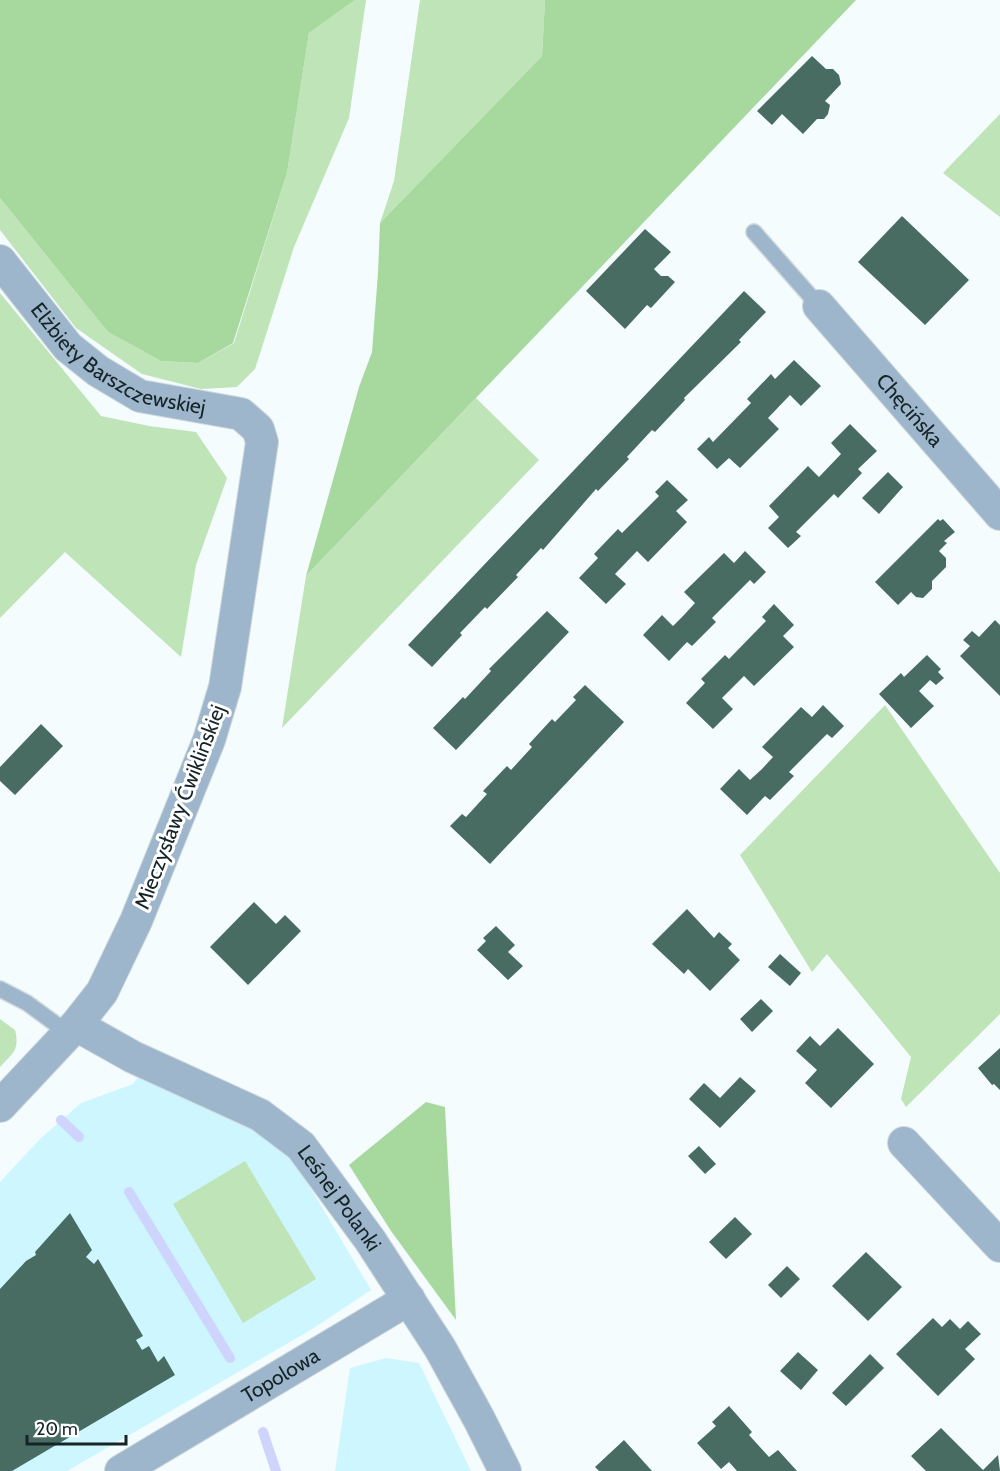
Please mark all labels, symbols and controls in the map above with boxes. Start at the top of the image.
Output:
street label: Elżbiety Barszczewskiej [26,297,208,420]
street label: Chęcińska [871,368,949,452]
street label: Mieczysławy Ćwiklińskiej [129,701,231,913]
street label: Leśnej Polanki [292,1140,387,1256]
street label: Topolowa [237,1342,324,1408]
scale bar [27,1408,126,1446]
text: 20 m [36,1418,78,1440]

